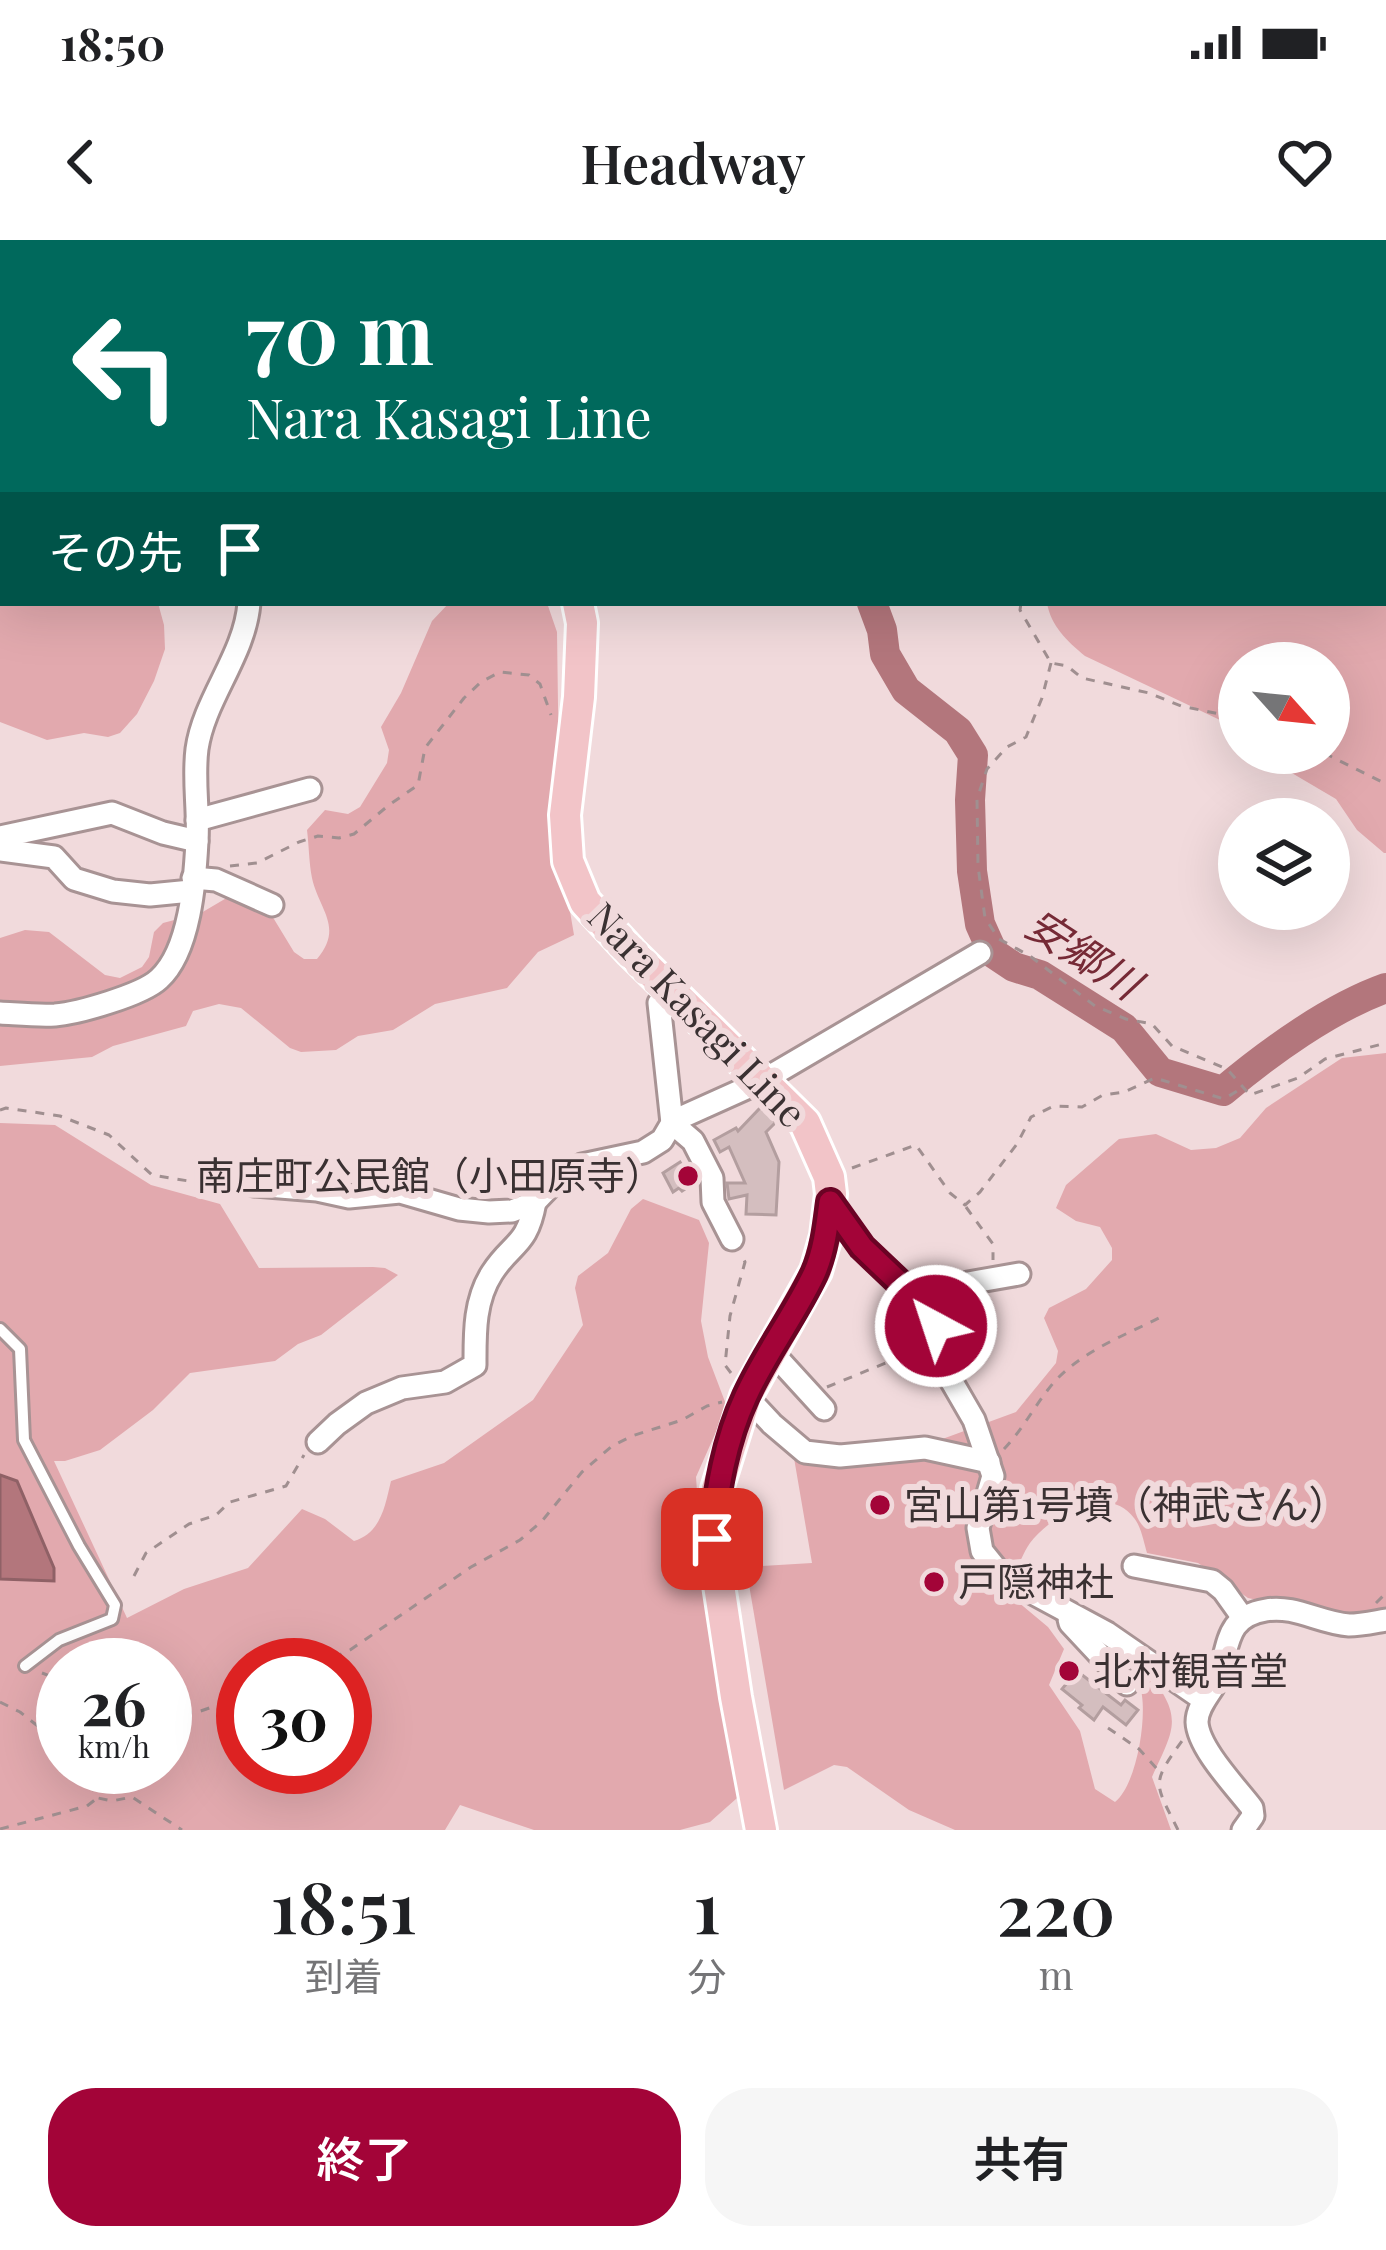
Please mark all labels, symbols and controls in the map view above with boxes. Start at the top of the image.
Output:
text: 18:50 [60,12,165,72]
text: Headway [581,126,805,198]
icon: back [48,129,114,195]
icon: heart [1272,129,1338,195]
text: 70 m [246,274,434,386]
icon: left [48,288,204,444]
text: Nara Kasagi Line [246,381,652,453]
icon: arrive [207,516,273,582]
text: その先 [48,520,183,580]
north arrow [1218,642,1350,774]
map controls [1218,642,1350,930]
button: layers [1218,798,1350,930]
street label: Nara Kasagi Line [578,890,819,1137]
water label: 安郷川 [1016,895,1156,1012]
place label: 南庄町公民館（小田原寺） [196,1148,664,1200]
marker: 南庄町公民館（小田原寺） [675,1163,701,1189]
position arrow [873,1263,999,1389]
place label: 宮山第1号墳（神武さん） [904,1477,1347,1529]
pin [661,1488,763,1590]
marker: 宮山第1号墳（神武さん） [867,1492,893,1518]
icon: arrive [679,1506,745,1572]
place label: 戸隠神社 [958,1554,1114,1606]
marker: 戸隠神社 [921,1569,947,1595]
speed limit sign: 30 [216,1638,372,1794]
place label: 北村観音堂 [1093,1643,1288,1695]
marker: 北村観音堂 [1056,1658,1082,1684]
text: 26 [81,1661,147,1741]
text: km/h [78,1726,150,1766]
text: 18:51 [271,1856,417,1952]
text: 1 [693,1856,720,1952]
text: 220 [997,1858,1115,1954]
text: m [1039,1948,1073,2000]
text: 到着 [305,1949,383,2001]
text: 分 [687,1949,726,2001]
button: 終了 [48,2088,681,2226]
button: 共有 [705,2088,1338,2226]

